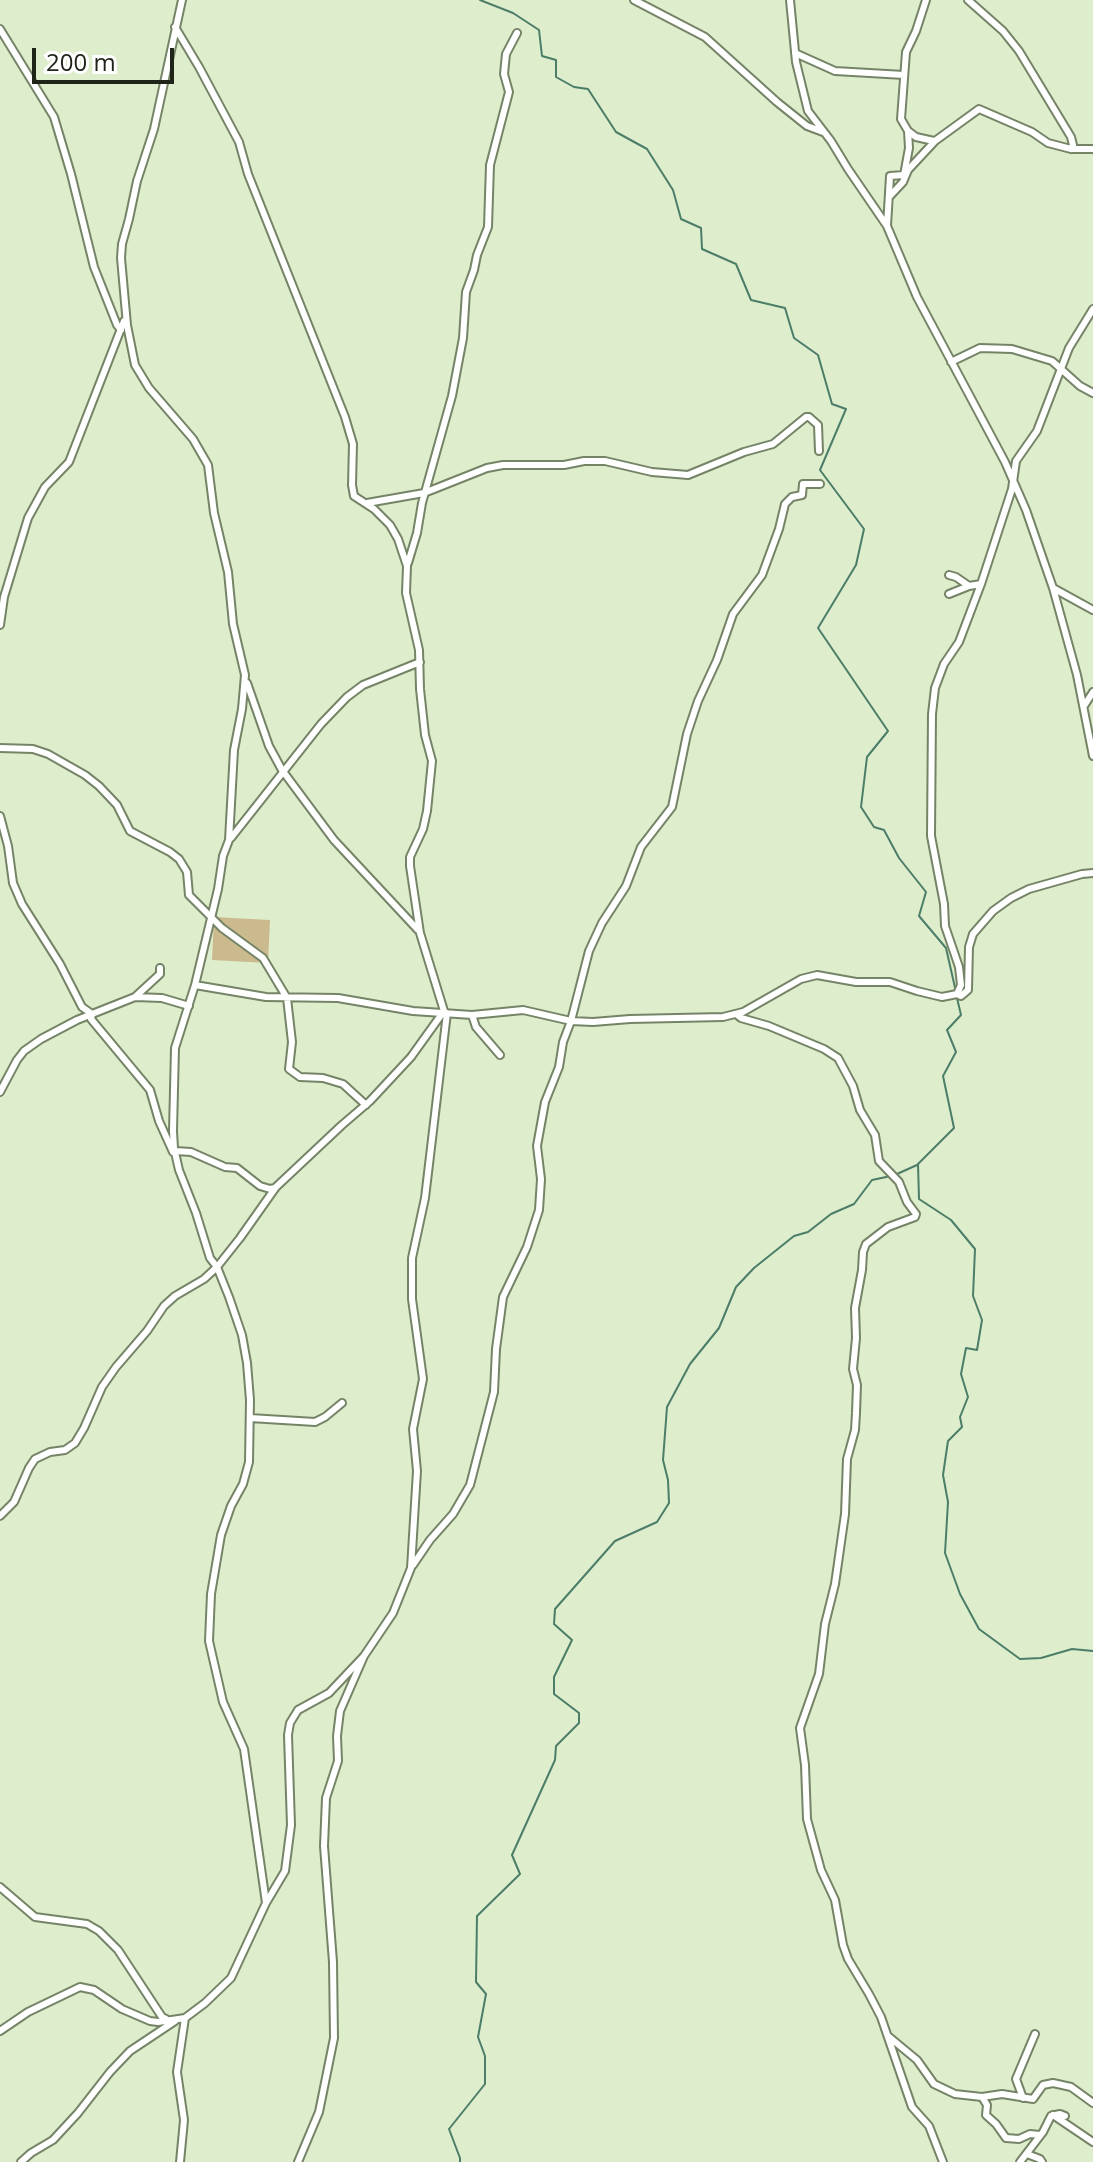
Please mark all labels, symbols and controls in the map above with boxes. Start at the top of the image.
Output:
scale bar [36,32,178,82]
text: 200 m [46,45,116,78]

